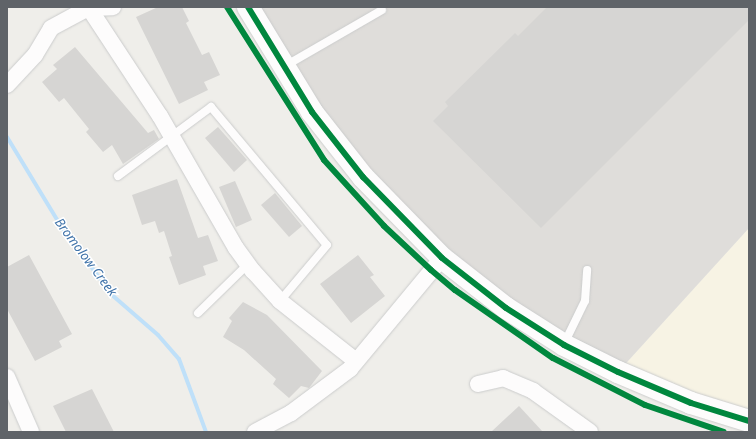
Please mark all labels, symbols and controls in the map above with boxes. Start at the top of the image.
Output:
water label: Bromolow Creek [52,215,120,299]

